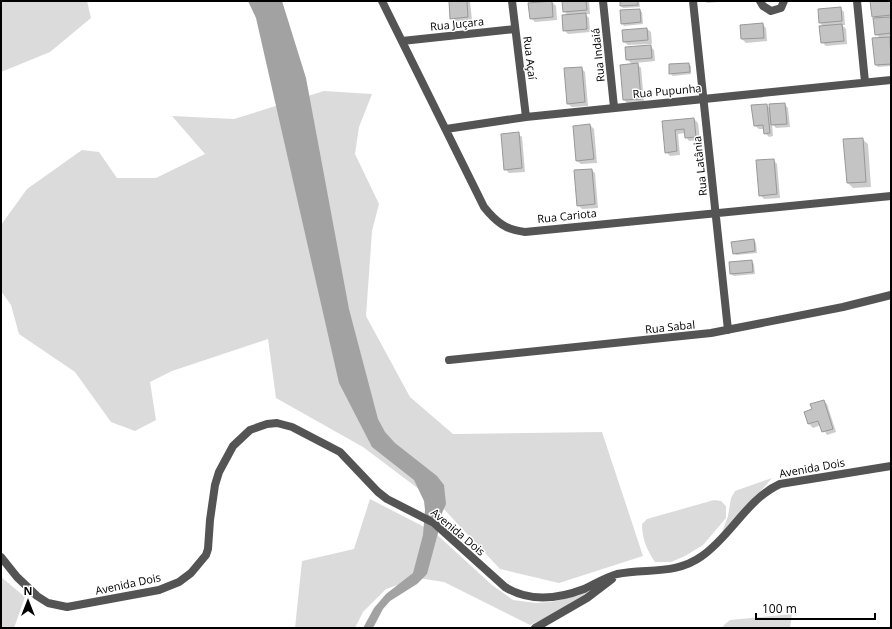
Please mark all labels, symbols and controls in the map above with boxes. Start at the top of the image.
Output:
street label: Rua Juçara [429,13,485,34]
street label: Rua Indaiá [587,27,608,83]
street label: Rua Açaí [520,35,541,81]
street label: Rua Pupunha [632,80,702,101]
street label: Rua Latânia [689,135,710,197]
street label: Rua Cariota [537,205,597,226]
street label: Rua Sabal [644,316,696,337]
street label: Avenida Dois [778,454,846,481]
street label: Avenida Dois [428,505,489,559]
street label: Avenida Dois [94,569,162,598]
north arrow [8,581,48,621]
text: N [24,583,32,598]
scale bar [756,595,875,621]
text: 100 m [762,600,797,617]

